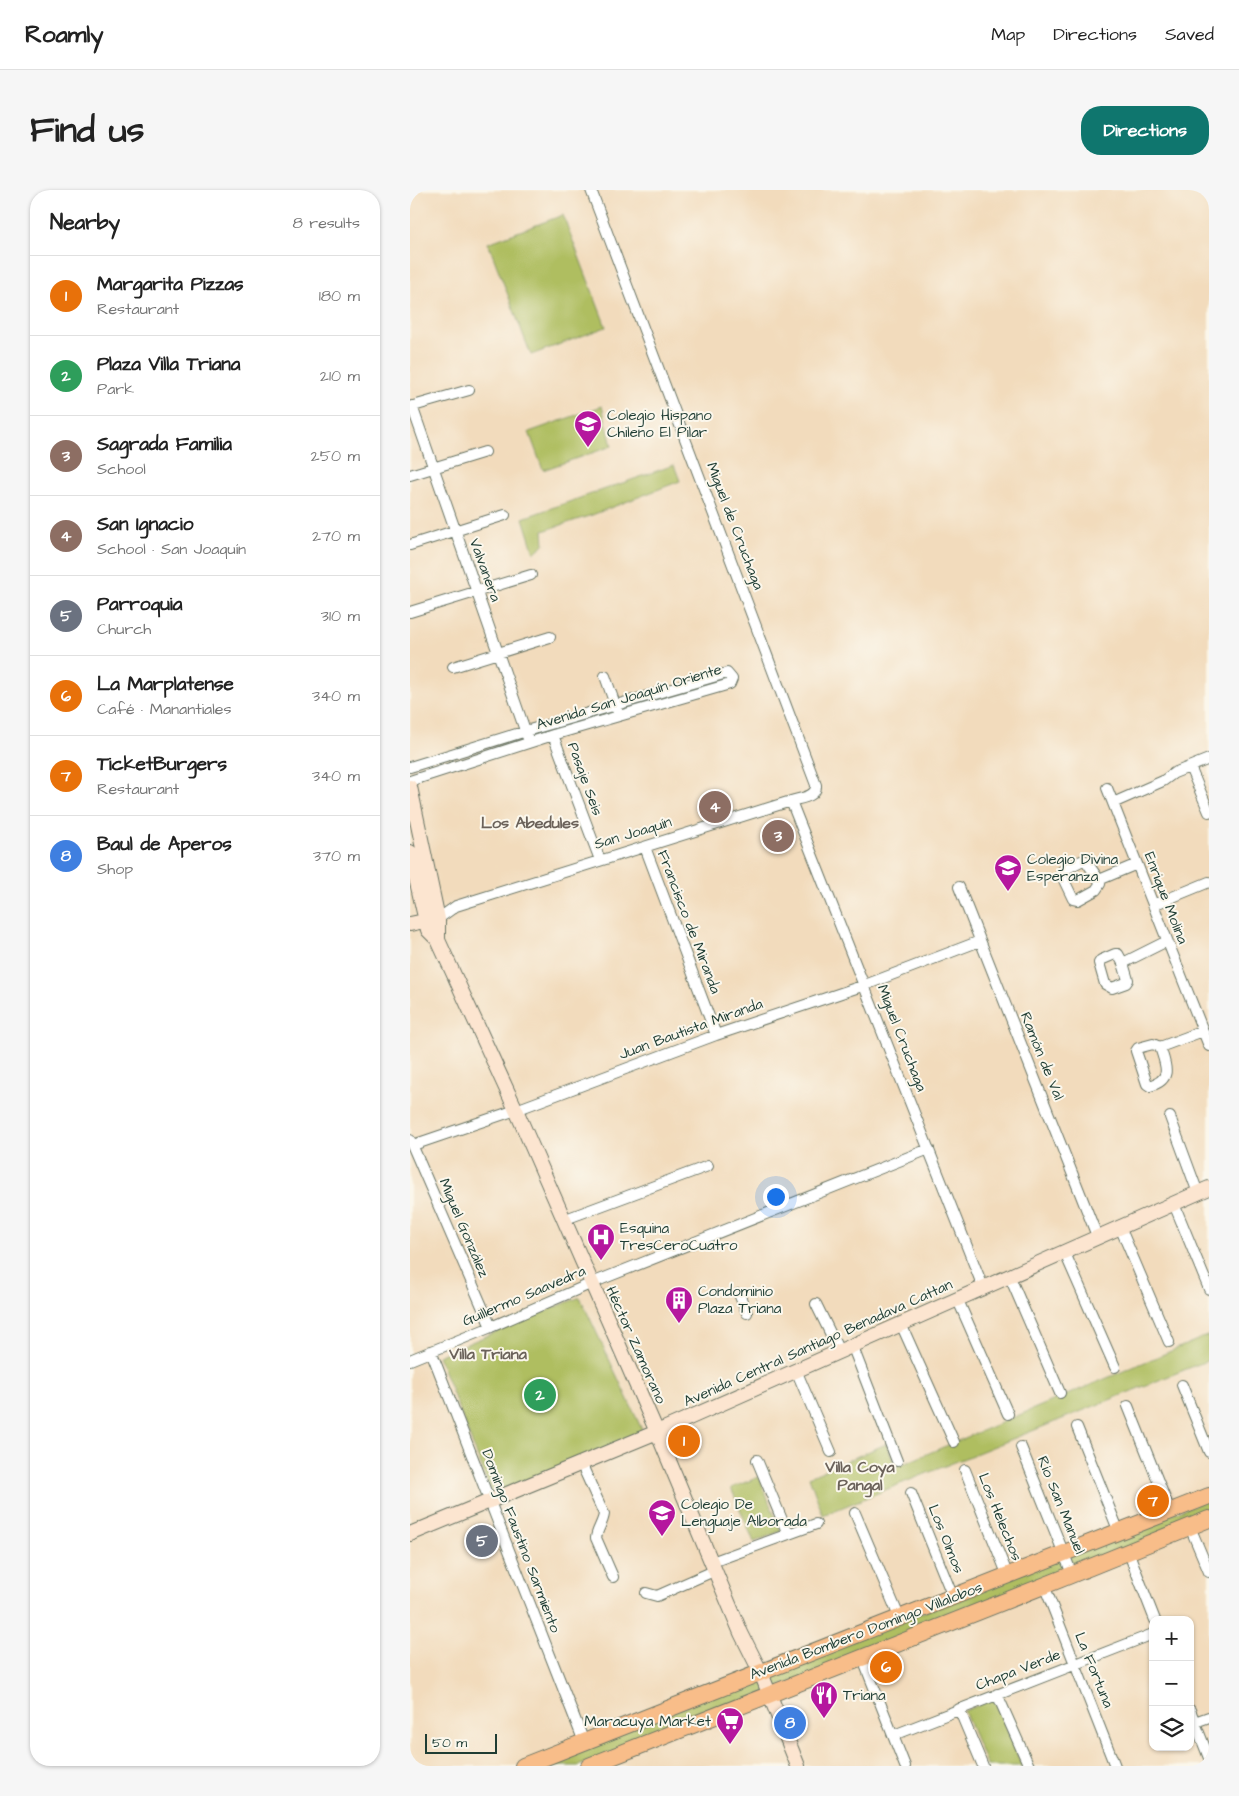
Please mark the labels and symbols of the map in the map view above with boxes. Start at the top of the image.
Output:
place label: Colegio Hispano Chileno El Pilar [607,405,712,443]
school or university icon: Colegio Hispano Chileno El Pilar [573,409,603,448]
street label: Miguel de Cruchaga [700,459,769,593]
street label: Valvanera [464,535,506,605]
street label: Avenida San Joaquín Oriente [534,659,724,735]
street label: Pasaje Seis [562,739,608,819]
pin: 4 [699,788,731,826]
street label: San Joaquín [592,811,675,855]
district label: Los Abedules [481,812,579,834]
pin: 3 [762,817,794,855]
street label: Francisco de Miranda [652,847,726,997]
place label: Colegio Divina Esperanza [1027,849,1119,887]
street label: Enrique Molina [1139,849,1193,947]
school or university icon: Colegio Divina Esperanza [993,853,1023,892]
street label: Miguel Cruchaga [871,982,932,1095]
street label: Juan Bautista Miranda [616,993,766,1065]
street label: Ramón de Val [1015,1009,1069,1103]
street label: Miguel González [433,1175,495,1282]
your location [763,1184,789,1210]
place label: Esquina TresCeroCuatro [620,1218,738,1256]
hospital icon: Esquina TresCeroCuatro [586,1222,616,1261]
street label: Guillermo Saavedra [459,1260,589,1331]
street label: Avenida Central Santiago Benadava Cattan [680,1274,957,1413]
place label: Condominio Plaza Triana [698,1281,782,1319]
street label: Héctor Zamorano [601,1283,672,1408]
building icon: Condominio Plaza Triana [664,1285,694,1324]
district label: Villa Triana [448,1343,528,1365]
pin: 2 [524,1376,556,1414]
pin: 1 [668,1422,700,1460]
street label: Domingo Faustino Sarmiento [475,1446,566,1637]
street label: Río San Manuel [1032,1453,1090,1557]
district label: Villa Coya Pangal [824,1456,896,1498]
street label: Los Helechos [973,1470,1027,1564]
pin: 7 [1137,1482,1169,1520]
place label: Colegio De Lenguaje Alborada [681,1494,807,1533]
school or university icon: Colegio De Lenguaje Alborada [647,1498,677,1537]
street label: Los Olmos [923,1501,969,1577]
pin: 5 [466,1522,498,1560]
street label: Avenida Bombero Domingo Villalobos [747,1577,986,1686]
street label: La Fortuna [1069,1629,1119,1711]
street label: Chapa Verde [973,1644,1063,1696]
pin: 6 [870,1648,902,1686]
restaurant icon: Triana [809,1680,839,1719]
place label: Triana [843,1685,886,1706]
pin: 8 [774,1704,806,1742]
supermarket icon: Maracuya Market [715,1706,745,1745]
place label: Maracuya Market [584,1711,711,1733]
scale bar [425,1731,498,1754]

